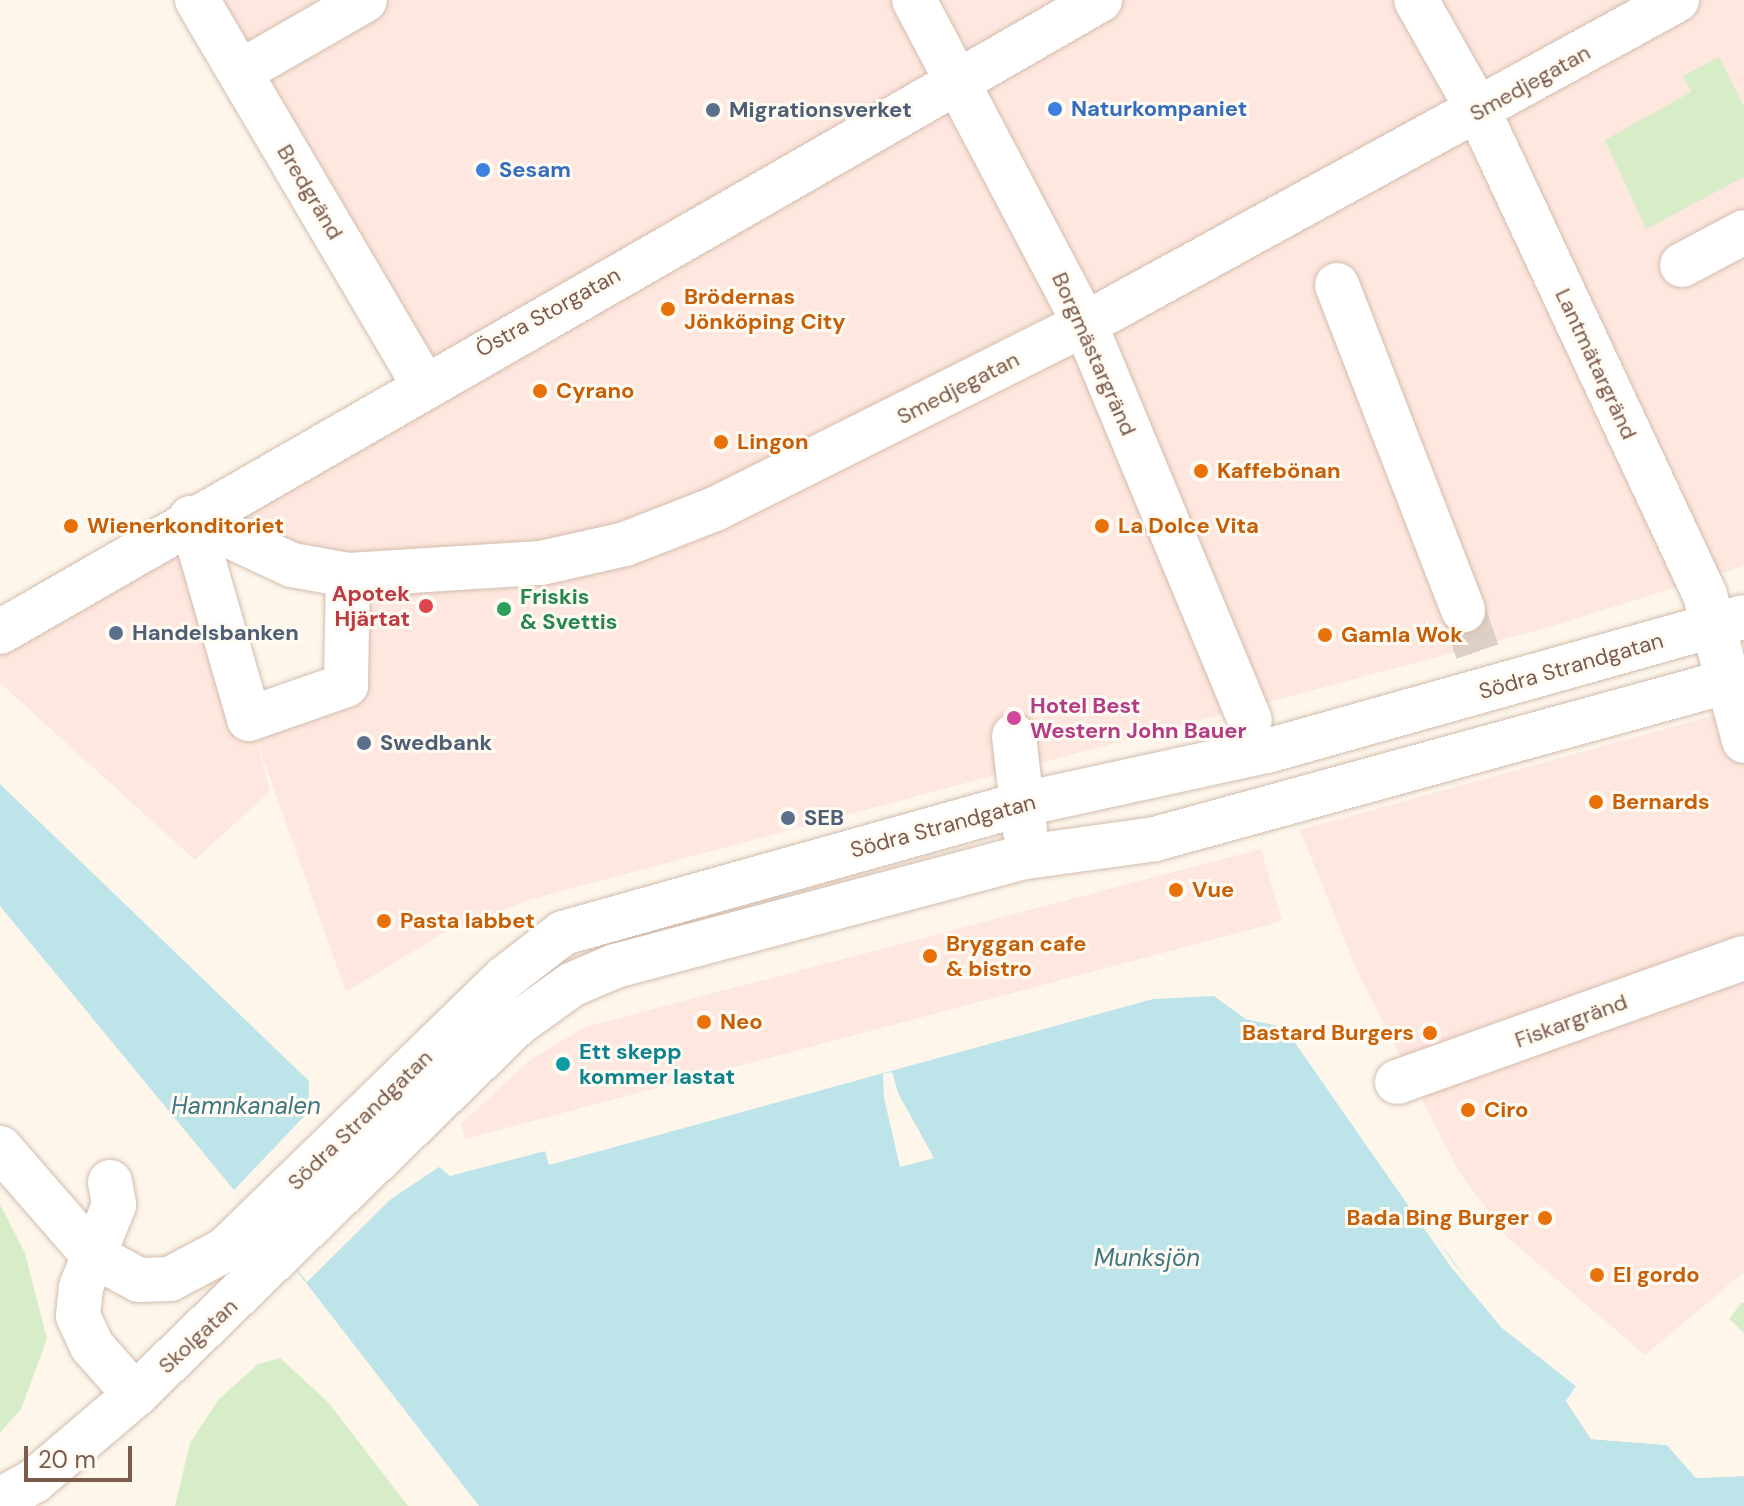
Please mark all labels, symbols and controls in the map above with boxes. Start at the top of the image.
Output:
street label: Smedjegatan [1465,39,1595,127]
place label: Naturkompaniet [1071,96,1247,122]
place label: Migrationsverket [729,97,912,123]
marker: Naturkompaniet [1046,100,1064,118]
marker: Migrationsverket [704,101,722,119]
street label: Bredgränd [271,140,349,244]
place label: Sesam [499,157,571,183]
marker: Sesam [474,161,492,179]
street label: Östra Storgatan [471,261,625,363]
street label: Borgmästargränd [1046,268,1142,440]
place label: Brödernas Jönköping City [684,283,845,334]
street label: Lantmätargränd [1550,284,1642,444]
marker: Brödernas Jönköping City [659,300,677,318]
street label: Smedjegatan [892,346,1024,430]
place label: Cyrano [556,378,634,404]
marker: Cyrano [531,382,549,400]
place label: Lingon [737,429,809,455]
marker: Lingon [712,433,730,451]
place label: Kaffebönan [1217,458,1340,484]
marker: Kaffebönan [1192,462,1210,480]
place label: Wienerkonditoriet [87,513,284,539]
place label: La Dolce Vita [1118,513,1259,539]
marker: Wienerkonditoriet [62,517,80,535]
marker: La Dolce Vita [1093,517,1111,535]
place label: Apotek Hjärtat [332,580,410,632]
place label: Friskis & Svettis [520,583,617,634]
marker: Apotek Hjärtat [417,597,435,615]
marker: Friskis & Svettis [495,600,513,618]
place label: Handelsbanken [132,620,299,646]
place label: Gamla Wok [1341,622,1463,648]
marker: Handelsbanken [107,624,125,642]
marker: Gamla Wok [1316,626,1334,644]
street label: Södra Strandgatan [1476,627,1666,705]
place label: Hotel Best Western John Bauer [1030,692,1246,744]
marker: Hotel Best Western John Bauer [1005,709,1023,727]
place label: Swedbank [380,730,492,756]
marker: Swedbank [355,734,373,752]
street label: Södra Strandgatan [848,789,1038,863]
place label: Bernards [1612,789,1710,815]
marker: Bernards [1587,793,1605,811]
place label: SEB [804,805,844,831]
marker: SEB [779,809,797,827]
place label: Vue [1192,877,1234,903]
marker: Vue [1167,881,1185,899]
place label: Pasta labbet [400,908,535,934]
marker: Pasta labbet [375,912,393,930]
place label: Bryggan cafe & bistro [946,930,1087,982]
marker: Bryggan cafe & bistro [921,947,939,965]
street label: Fiskargränd [1511,988,1631,1054]
place label: Neo [720,1009,763,1035]
marker: Neo [695,1013,713,1031]
place label: Bastard Burgers [1242,1020,1414,1046]
marker: Bastard Burgers [1421,1024,1439,1042]
place label: Ett skepp kommer lastat [579,1038,735,1090]
street label: Södra Strandgatan [282,1044,438,1196]
marker: Ett skepp kommer lastat [554,1055,572,1073]
water label: Hamnkanalen [171,1092,321,1120]
place label: Ciro [1484,1097,1529,1123]
marker: Ciro [1459,1101,1477,1119]
place label: Bada Bing Burger [1346,1205,1529,1231]
marker: Bada Bing Burger [1536,1209,1554,1227]
water label: Munksjön [1094,1244,1200,1272]
place label: El gordo [1613,1262,1700,1288]
marker: El gordo [1588,1266,1606,1284]
street label: Skolgatan [153,1293,243,1379]
scale bar [28,1430,136,1480]
text: 20 m [38,1444,96,1475]

